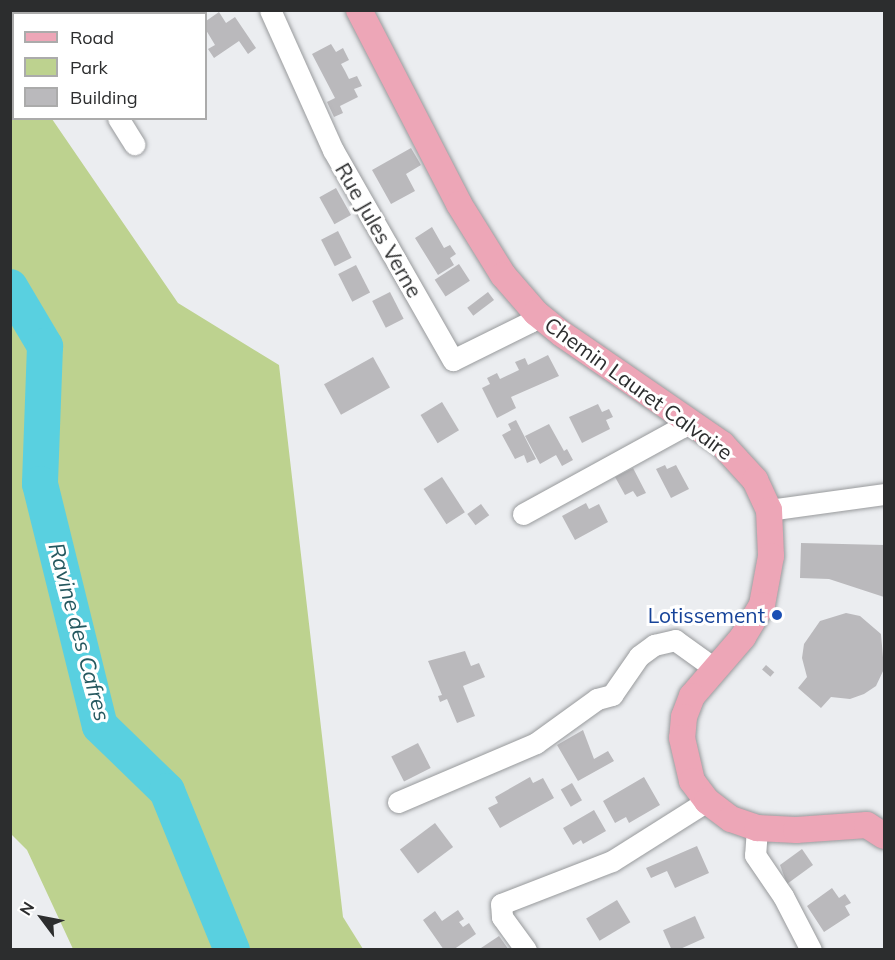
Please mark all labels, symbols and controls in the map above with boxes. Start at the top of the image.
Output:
legend [12,12,207,120]
text: Road [70,26,114,49]
text: Park [70,56,108,79]
text: Building [70,86,138,109]
street label: Rue Jules Verne [330,158,428,302]
street label: Chemin Lauret Calvaire [540,311,738,465]
water label: Ravine des Cafres [42,540,116,724]
place label: Lotissement [648,602,765,628]
marker: Lotissement [770,608,784,622]
north arrow [12,888,72,948]
text: N [15,898,38,919]

